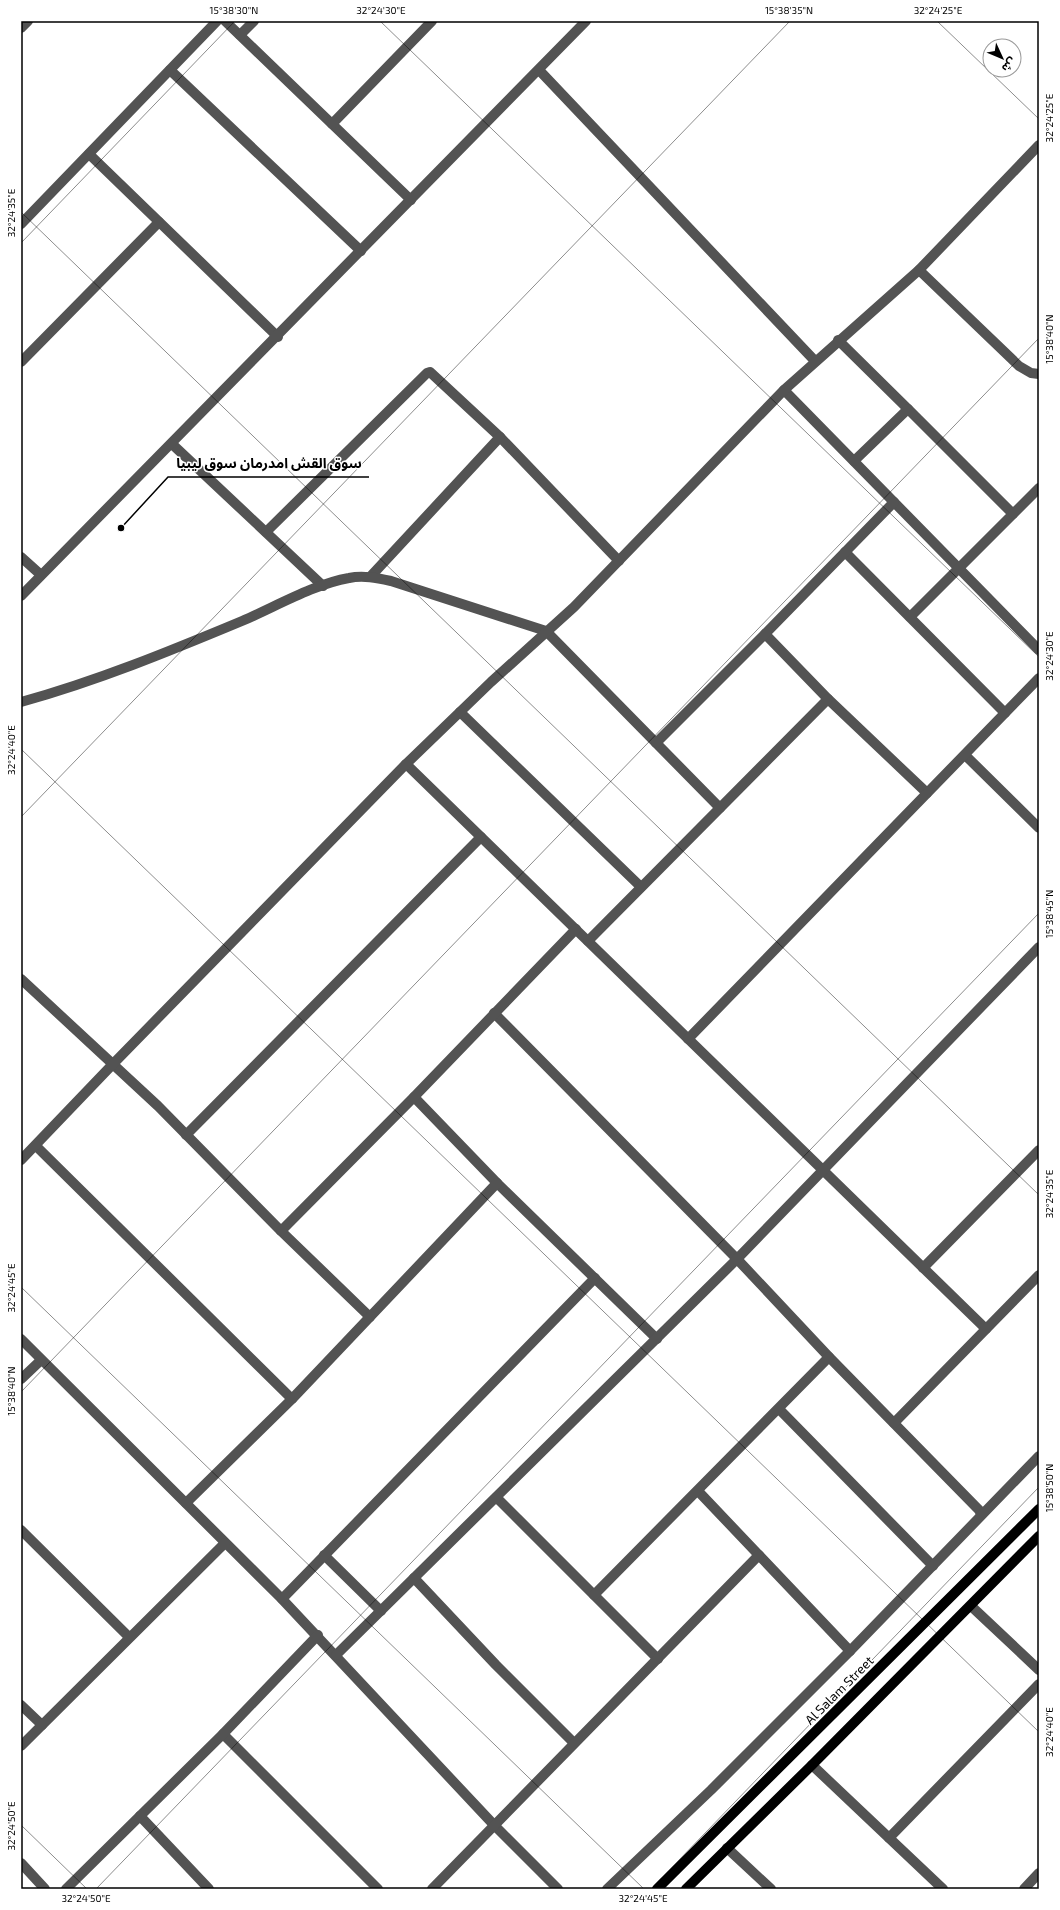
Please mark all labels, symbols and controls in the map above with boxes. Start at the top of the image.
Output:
text: 15°38'30"N [210,4,258,16]
text: 32°24'30"E [356,4,406,16]
text: 15°38'35"N [765,4,813,16]
text: 32°24'25"E [914,4,963,16]
north arrow [982,38,1022,78]
text: ش [999,55,1019,75]
text: 32°24'25"E [1043,93,1055,142]
text: 32°24'35"E [5,188,17,237]
text: 15°38'40"N [1043,314,1055,364]
callout: سوق القش امدرمان سوق ليبيا [168,451,369,477]
text: سوق القش امدرمان سوق ليبيا [176,454,362,472]
text: 32°24'30"E [1043,631,1055,681]
text: 32°24'40"E [5,725,17,775]
text: 15°38'45"N [1043,890,1055,938]
text: 32°24'35"E [1043,1169,1055,1218]
text: 32°24'45"E [5,1263,17,1313]
text: 15°38'40"N [5,1366,17,1416]
text: 15°38'50"N [1043,1464,1055,1512]
street label: Al Salam Street [801,1652,877,1728]
text: 32°24'40"E [1043,1707,1055,1757]
text: 32°24'50"E [5,1801,17,1851]
text: 32°24'50"E [61,1892,111,1904]
text: 32°24'45"E [618,1892,668,1904]

